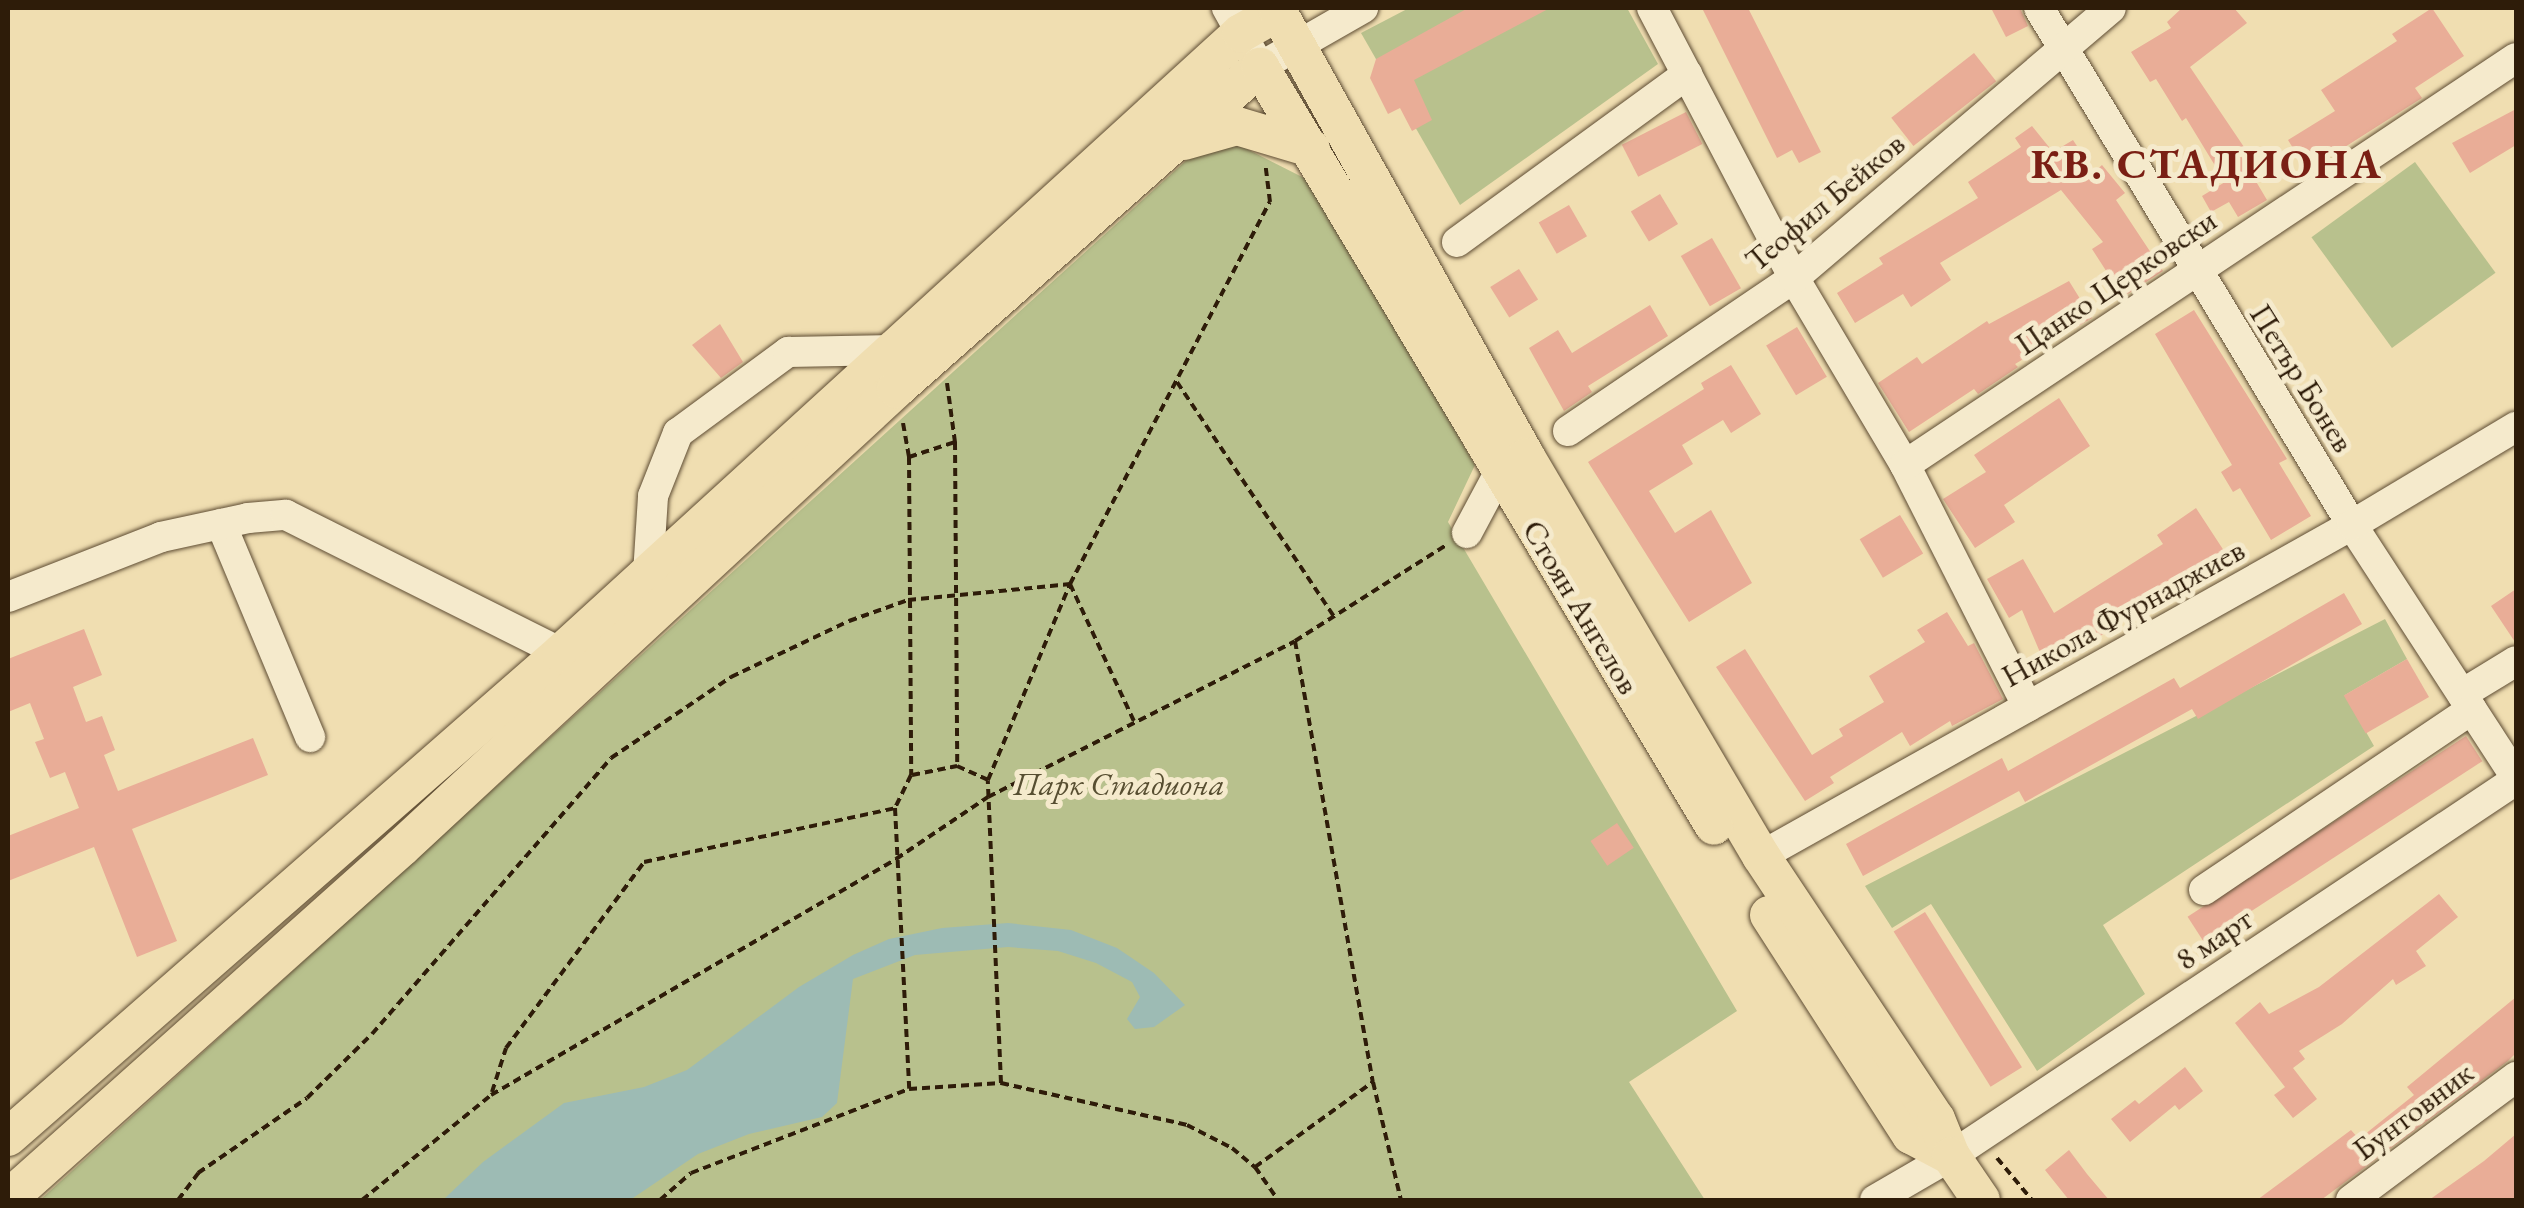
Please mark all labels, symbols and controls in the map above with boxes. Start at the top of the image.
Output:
street label: Теофил Бейков [1738,124,1912,280]
district label: КВ. СТАДИОНА [2031,139,2383,189]
street label: Цанко Церковски [2008,201,2224,363]
street label: Петър Бонев [2241,297,2363,459]
street label: Стоян Ангелов [1514,513,1648,701]
street label: Никола Фурнаджиев [1995,530,2251,696]
park label: Парк Стадиона [1013,765,1225,803]
street label: 8 март [2168,900,2260,978]
street label: Бунтовник [2345,1053,2481,1169]

